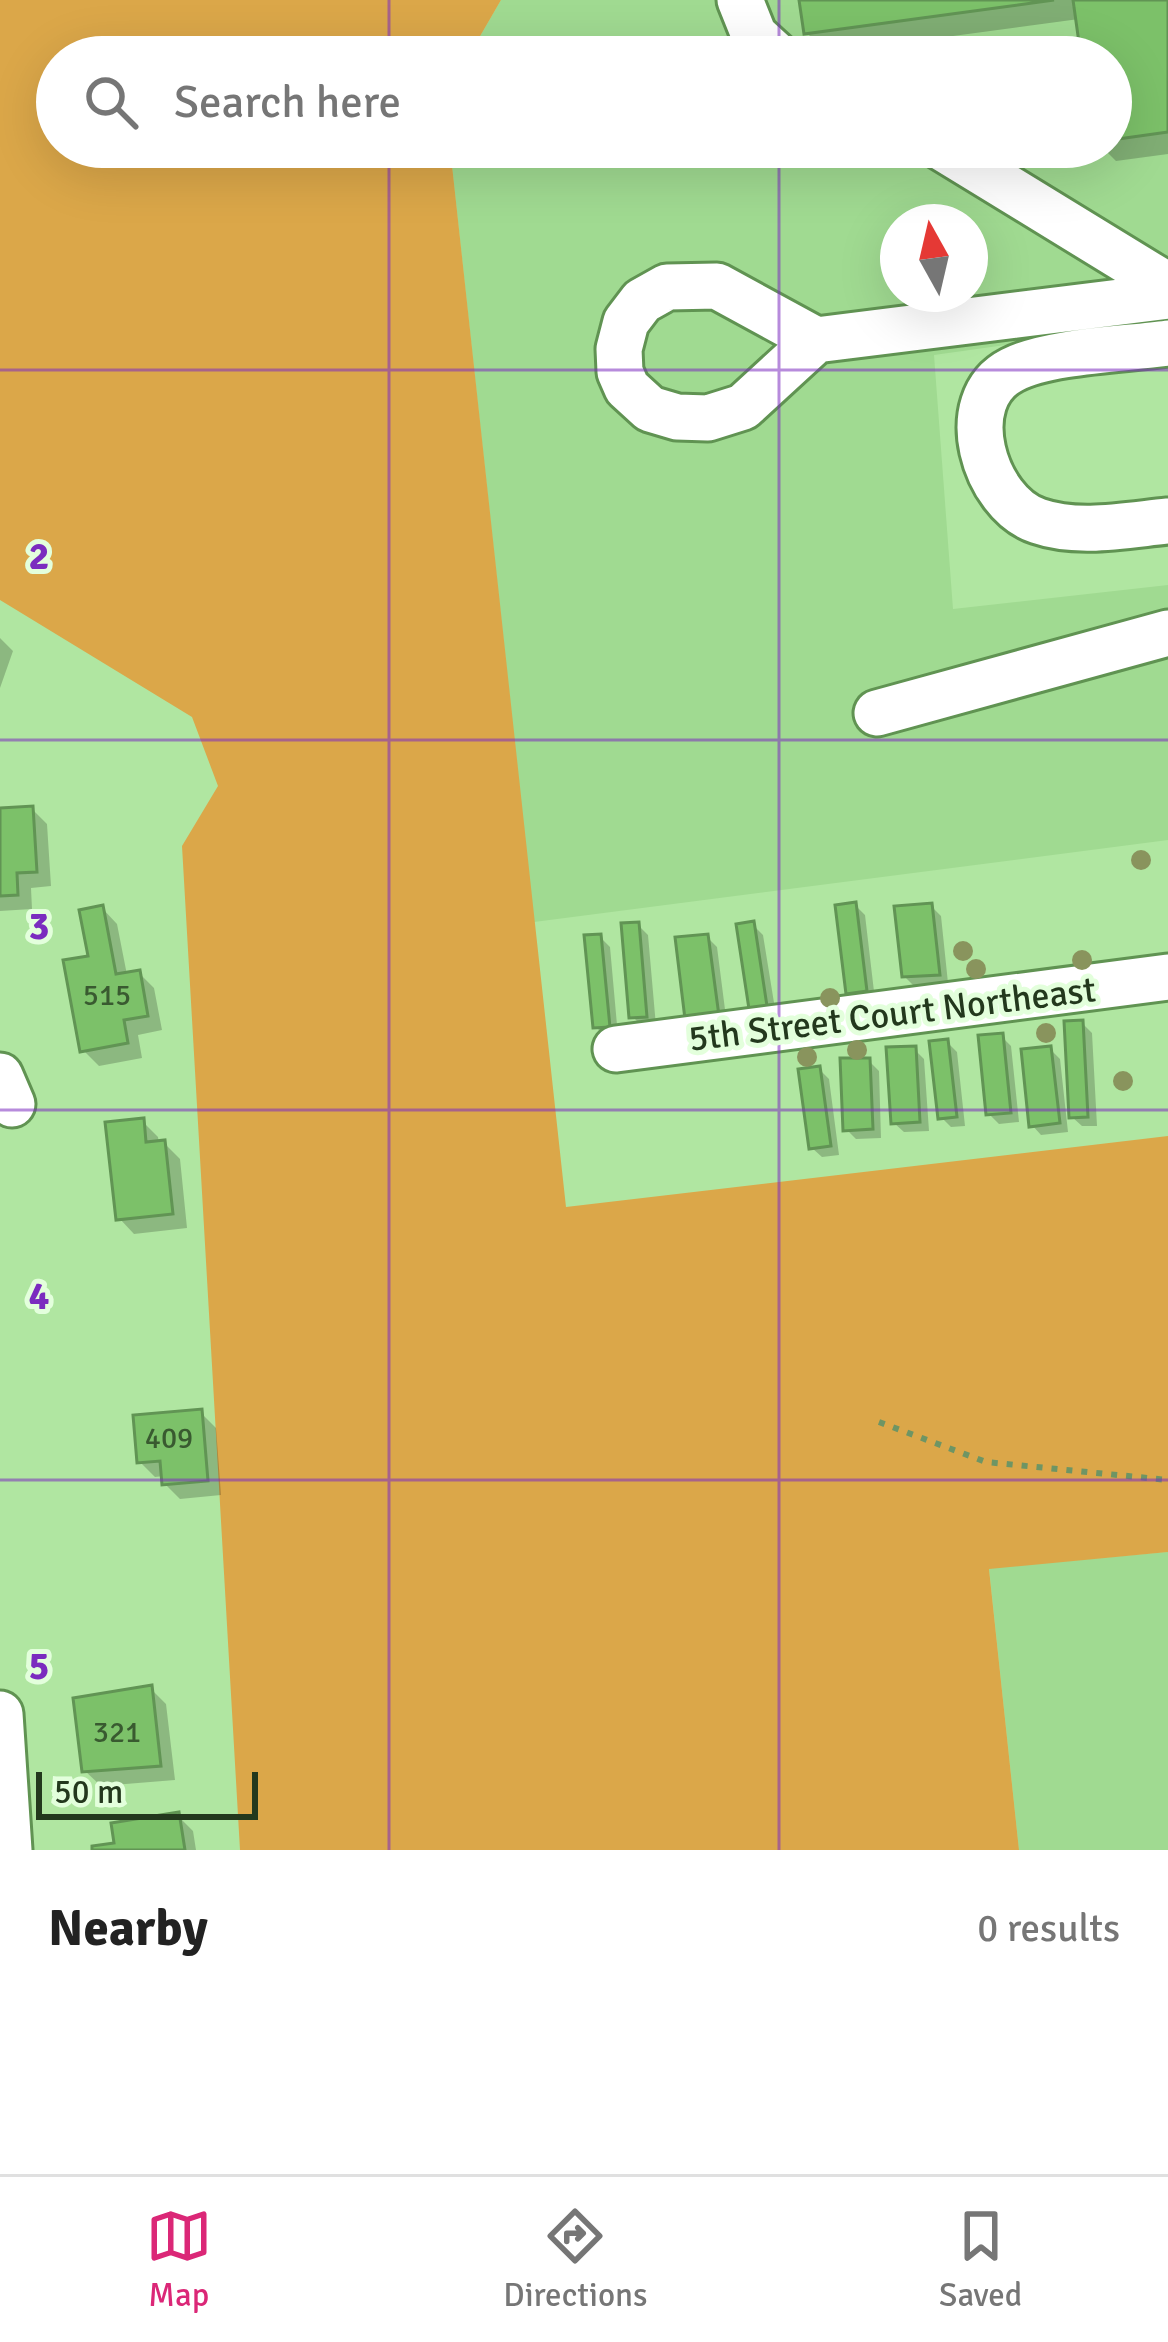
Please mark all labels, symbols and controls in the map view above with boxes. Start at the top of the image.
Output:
search box [36,36,1132,168]
icon: search [78,69,144,135]
text: Search here [174,75,401,130]
north arrow [880,204,988,312]
text: 2 [28,532,50,580]
text: 3 [28,902,50,950]
street label: 5th Street Court Northeast [686,967,1098,1062]
house number: 515 [83,977,131,1014]
text: 4 [28,1272,50,1320]
house number: 409 [145,1420,193,1457]
text: 5 [28,1642,50,1690]
house number: 321 [93,1714,141,1751]
scale bar [36,1766,258,1819]
text: 50 m [54,1772,123,1813]
text: Nearby [48,1897,208,1960]
text: 0 results [977,1904,1120,1952]
tab: Map [146,2203,212,2316]
tab: Directions [503,2203,648,2316]
tab: Saved [939,2203,1022,2316]

